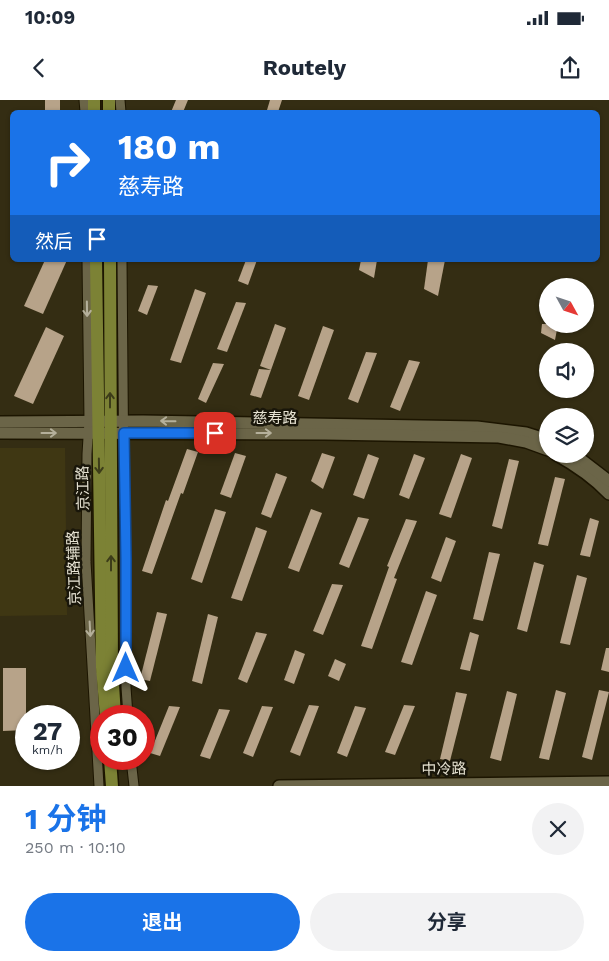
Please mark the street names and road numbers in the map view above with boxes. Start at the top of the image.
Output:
street label: 慈寿路 [252,409,298,427]
street label: 京江路 [74,465,92,511]
street label: 京江路辅路 [64,530,84,606]
street label: 中冷路 [421,760,467,778]

